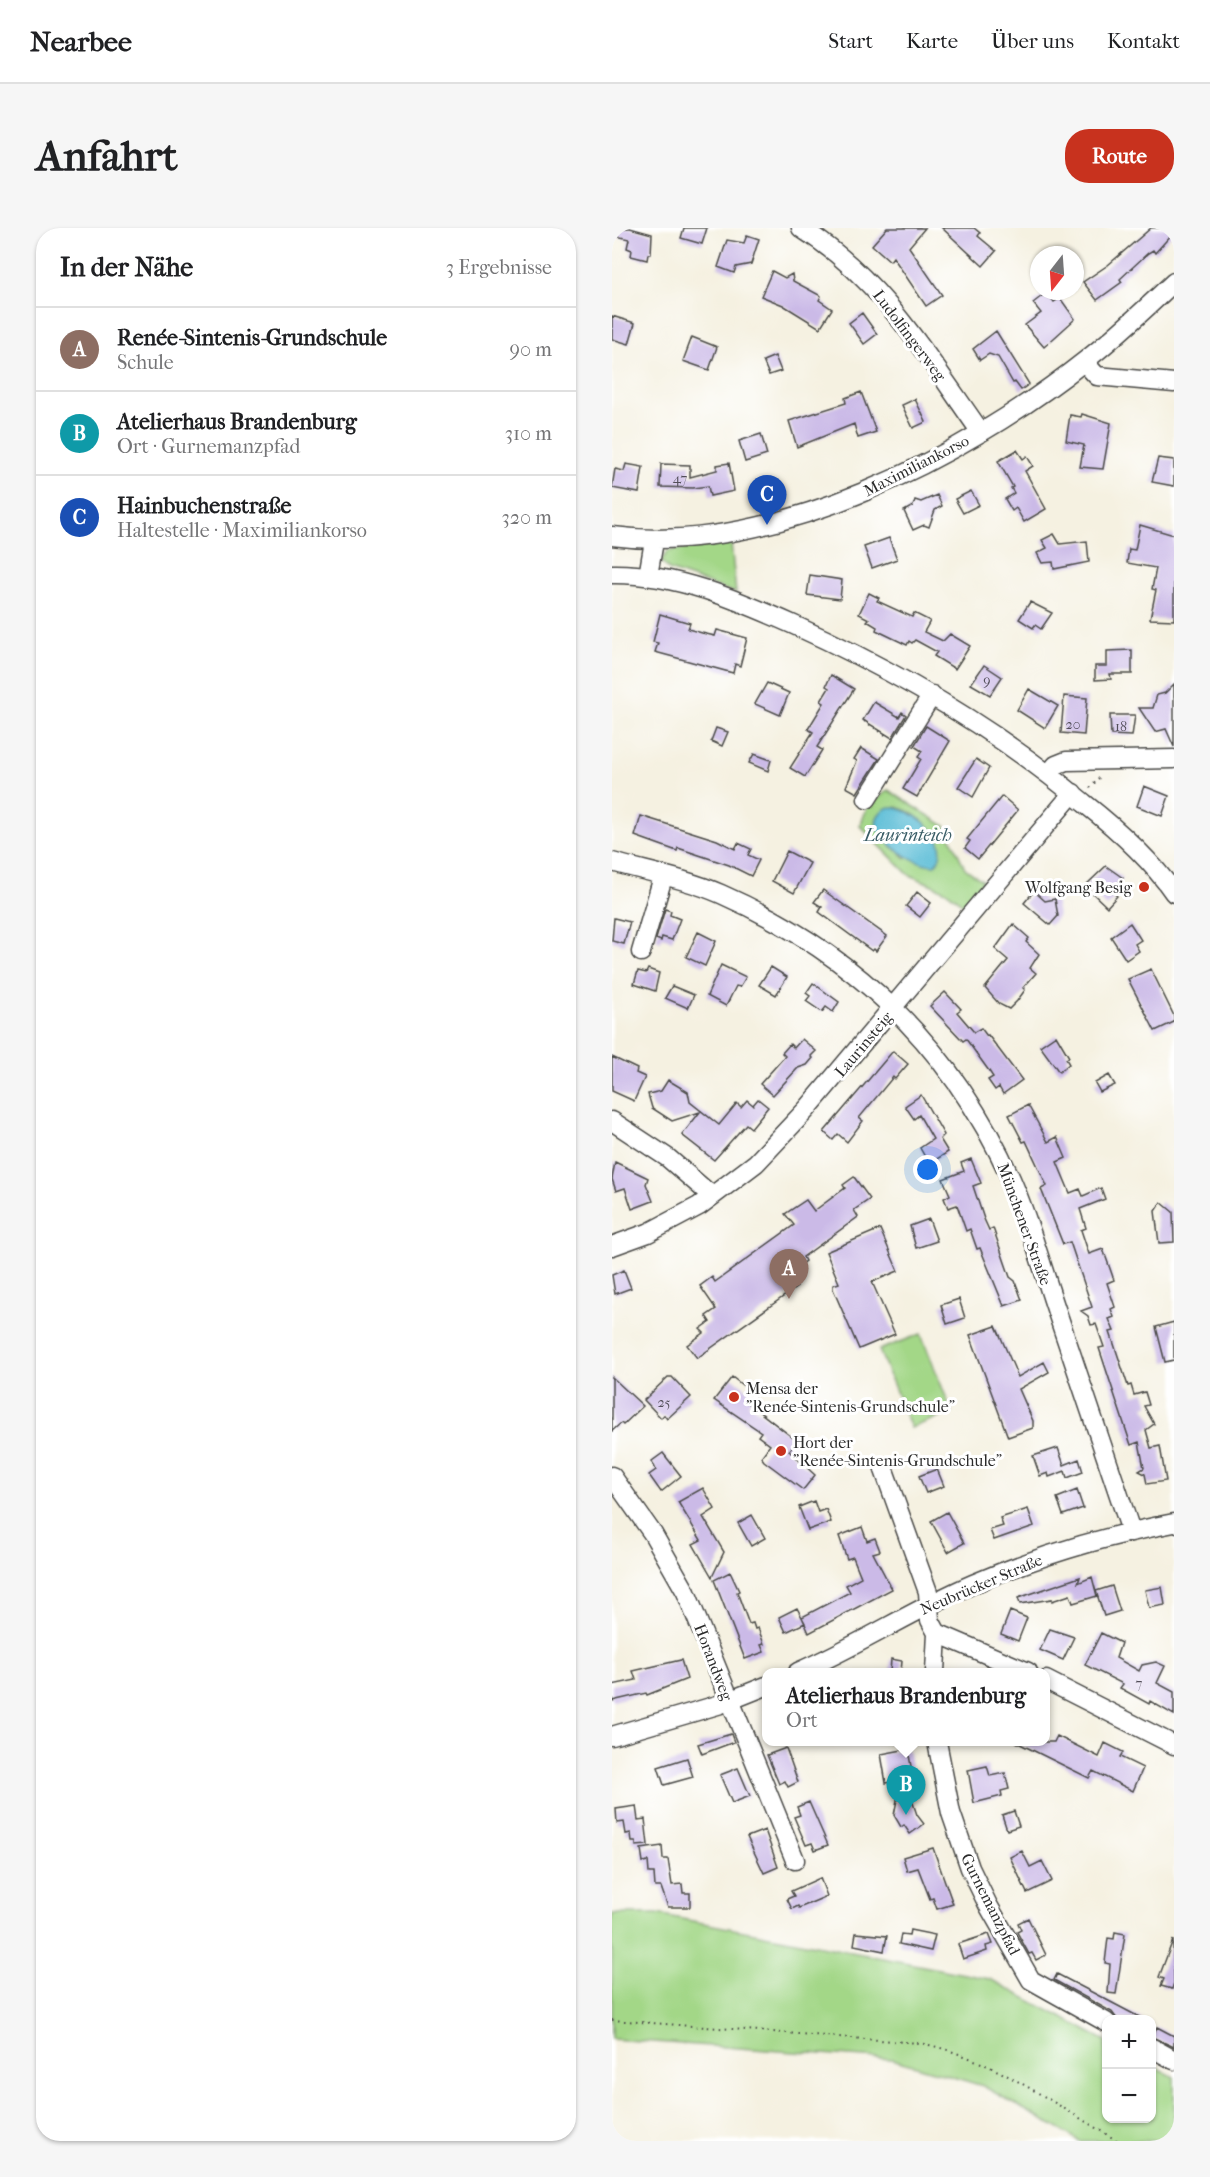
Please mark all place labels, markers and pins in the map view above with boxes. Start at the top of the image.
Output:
pin: C [748,476,786,525]
place label: Wolfgang Besig [1024,878,1132,897]
marker: Wolfgang Besig [1137,880,1151,894]
pin: A [770,1250,808,1299]
place label: Mensa der "Renée-Sintenis-Grundschule" [746,1379,955,1416]
marker: Mensa der "Renée-Sintenis-Grundschule" [727,1390,741,1404]
place label: Hort der "Renée-Sintenis-Grundschule" [793,1433,1002,1470]
marker: Hort der "Renée-Sintenis-Grundschule" [774,1444,788,1458]
pin: B [886,1766,926,1815]

